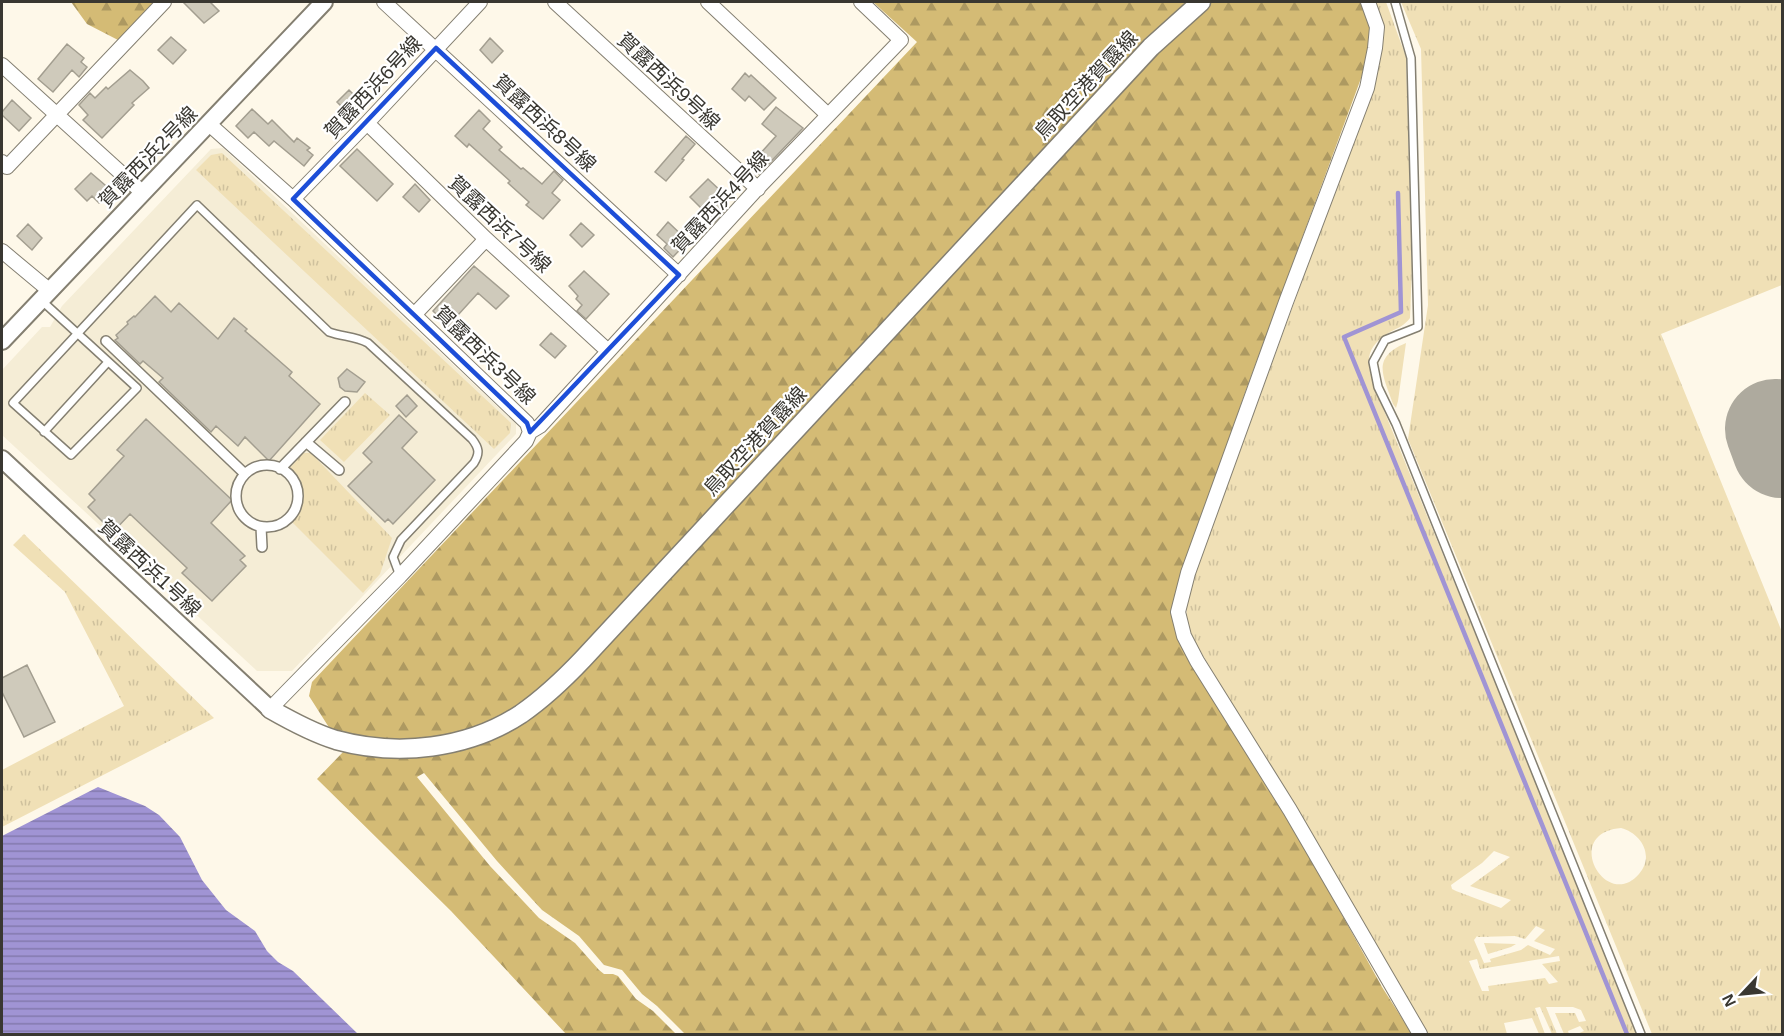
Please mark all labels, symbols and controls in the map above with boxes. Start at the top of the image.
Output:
street label: 鳥取空港賀露線 [1030,26,1142,144]
street label: 賀露西浜9号線 [614,28,724,134]
street label: 賀露西浜6号線 [320,32,426,142]
street label: 賀露西浜8号線 [490,70,600,176]
street label: 賀露西浜2号線 [95,102,201,212]
street label: 賀露西浜4号線 [667,147,773,257]
street label: 賀露西浜7号線 [445,171,555,277]
street label: 賀露西浜3号線 [430,302,540,408]
street label: 鳥取空港賀露線 [699,382,811,500]
street label: 賀露西浜1号線 [95,515,205,621]
north arrow [1712,964,1772,1024]
text: N [1719,991,1739,1009]

